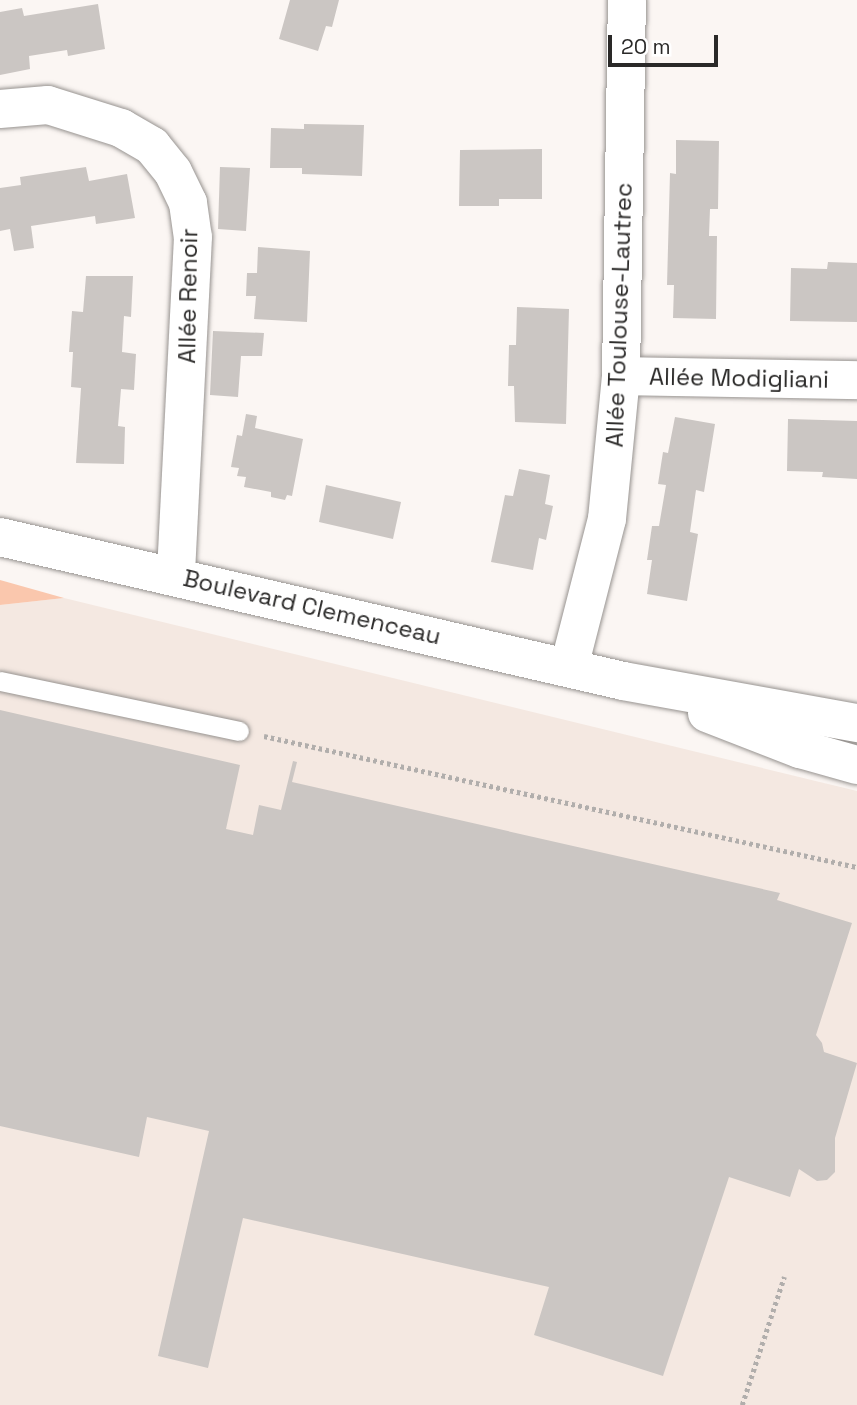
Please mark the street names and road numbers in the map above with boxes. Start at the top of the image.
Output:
street label: Allée Toulouse-Lautrec [600,182,638,448]
street label: Allée Renoir [172,228,204,364]
street label: Allée Modigliani [649,362,829,394]
street label: Boulevard Clemenceau [180,563,444,651]

